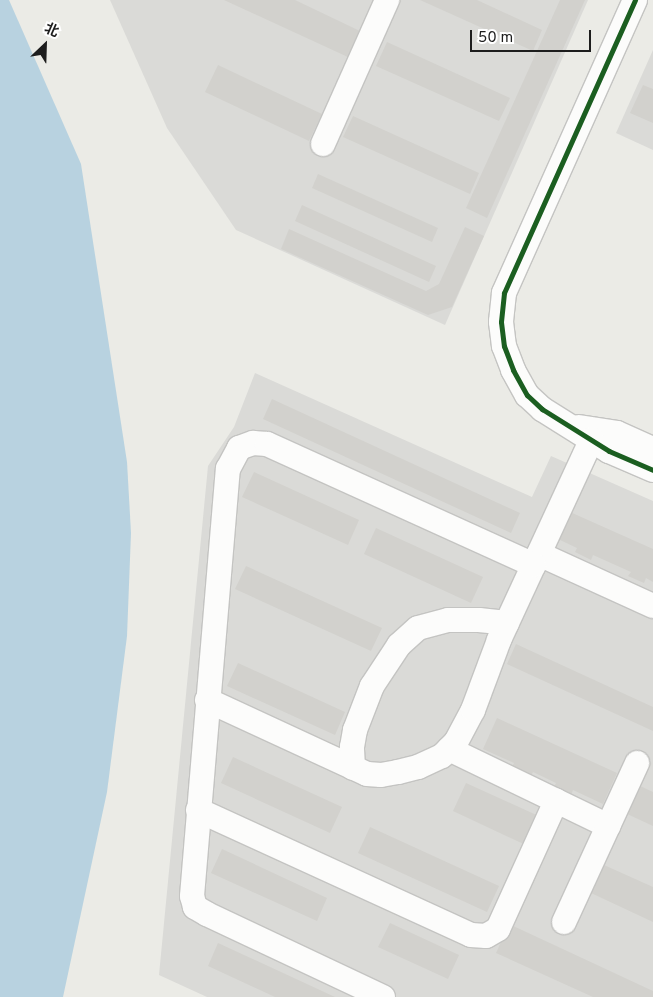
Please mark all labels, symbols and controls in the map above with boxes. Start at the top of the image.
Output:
north arrow [20,20,70,70]
text: 北 [41,20,61,41]
scale bar [473,20,594,52]
text: 50 m [478,29,513,48]

